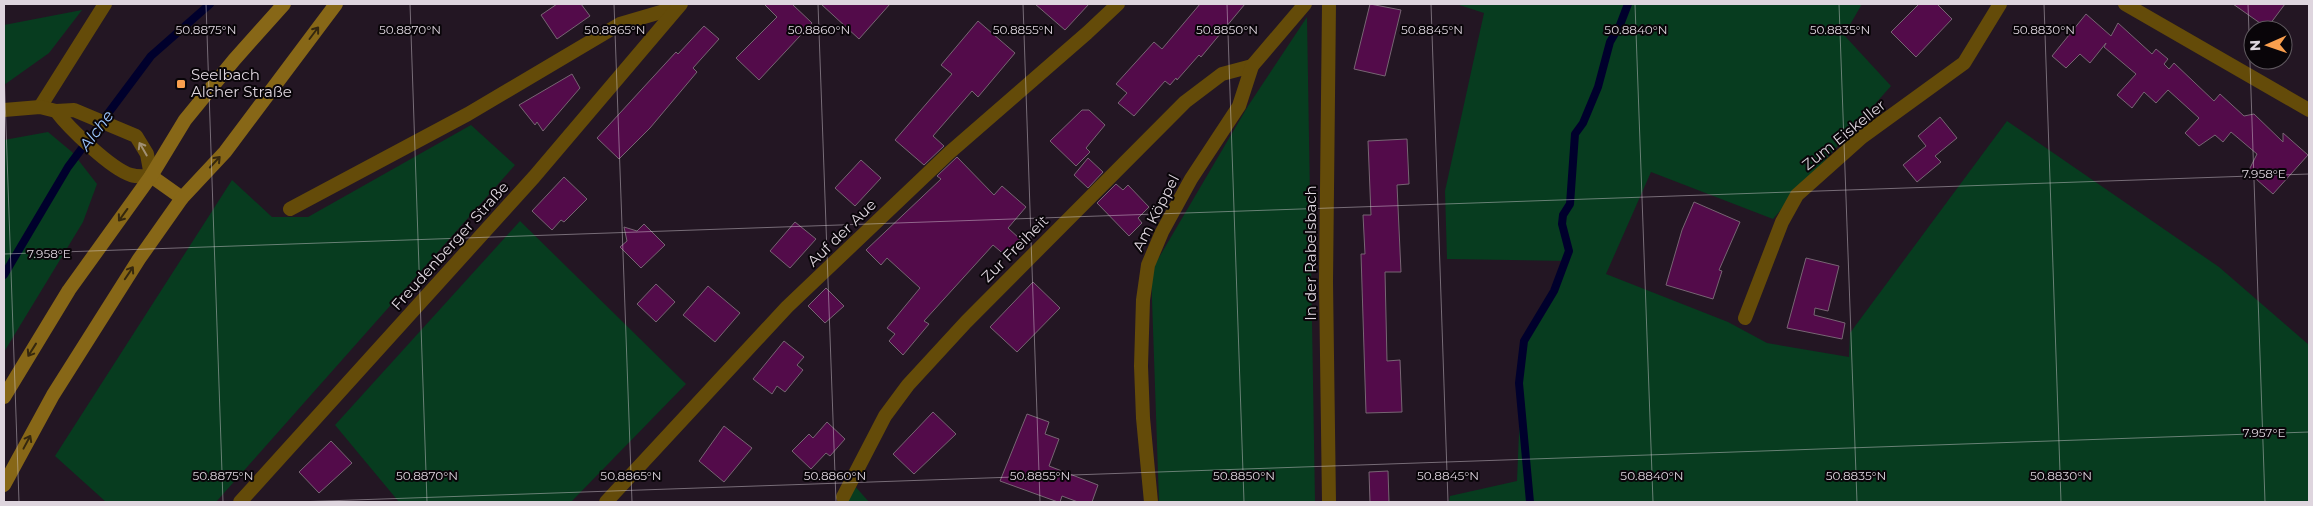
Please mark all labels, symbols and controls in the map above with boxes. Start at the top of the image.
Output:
north arrow [2243,20,2293,70]
text: 50.8875°N [176,22,236,37]
text: 50.8870°N [379,22,441,37]
text: 50.8865°N [584,22,646,37]
text: 50.8860°N [788,22,850,37]
text: 50.8855°N [993,22,1053,37]
text: 50.8850°N [1196,22,1258,37]
text: 50.8845°N [1401,22,1463,37]
text: 50.8840°N [1604,22,1668,37]
text: 50.8835°N [1810,22,1870,37]
text: 50.8830°N [2013,22,2075,37]
one-way arrow [309,26,319,40]
text: N [2246,39,2264,51]
place label: Seelbach Alcher Straße [191,65,292,101]
marker: Seelbach Alcher Straße [175,78,187,90]
street label: Zum Eiskeller [1798,95,1889,174]
water label: Alche [75,107,118,155]
one-way arrow [138,141,148,156]
one-way arrow [209,156,221,168]
text: 7.958°E [2242,166,2286,181]
street label: Am Köppel [1128,171,1183,254]
street label: Freudenberger Straße [387,177,512,314]
street label: In der Rabelsbach [1301,185,1320,321]
street label: Auf der Aue [803,195,880,270]
one-way arrow [118,208,128,222]
street label: Zur Freiheit [977,211,1052,286]
text: 7.958°E [27,246,71,261]
one-way arrow [124,267,134,281]
one-way arrow [27,343,37,357]
text: 7.957°E [2242,425,2286,440]
one-way arrow [22,435,32,450]
text: 50.8875°N [193,468,253,483]
text: 50.8870°N [396,468,458,483]
text: 50.8865°N [600,468,662,483]
text: 50.8860°N [804,468,866,483]
text: 50.8855°N [1010,468,1070,483]
text: 50.8850°N [1213,468,1275,483]
text: 50.8845°N [1417,468,1479,483]
text: 50.8840°N [1620,468,1684,483]
text: 50.8835°N [1826,468,1886,483]
text: 50.8830°N [2030,468,2092,483]

